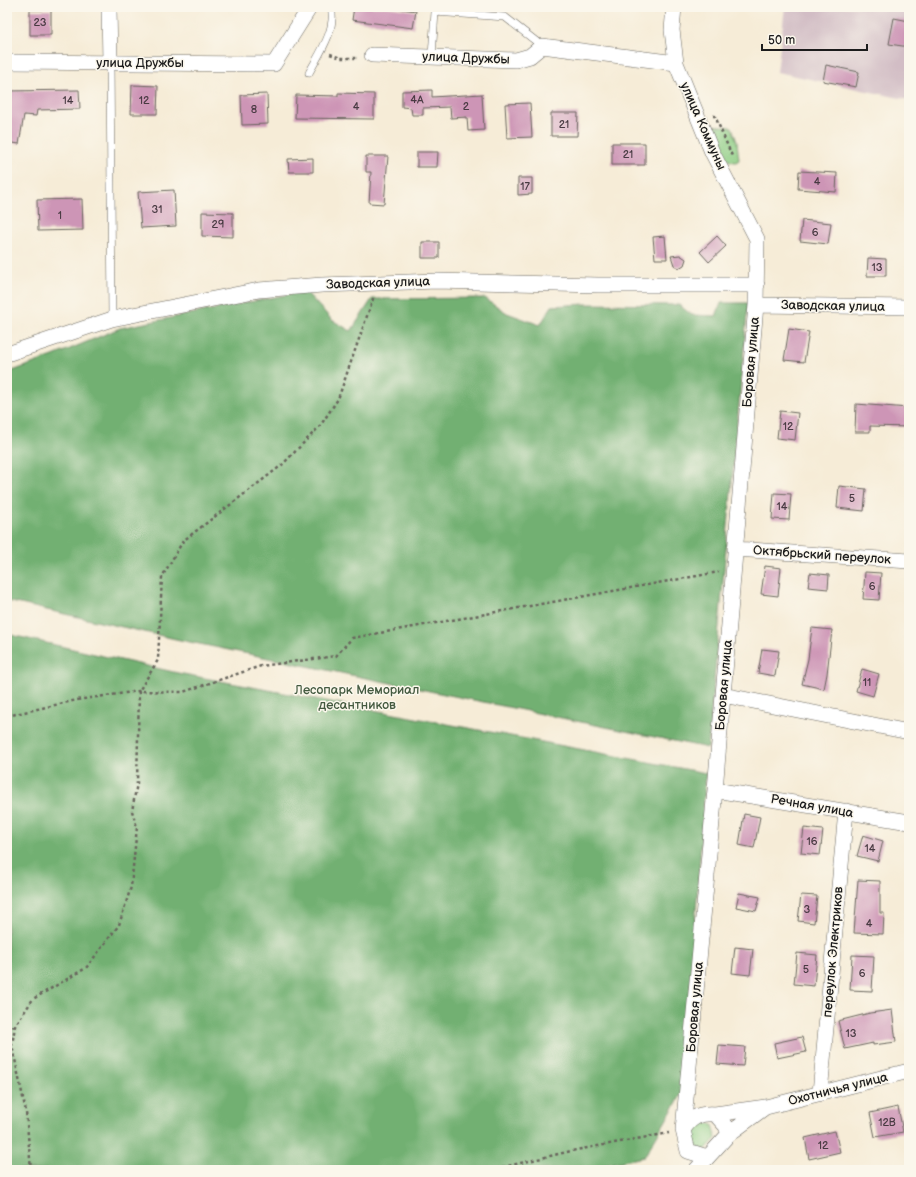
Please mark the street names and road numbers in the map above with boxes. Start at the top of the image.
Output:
street label: улица Дружбы [422,48,510,68]
street label: улица Дружбы [96,55,184,71]
street label: улица Коммуны [676,80,730,172]
street label: Заводская улица [326,273,431,293]
street label: Заводская улица [781,297,885,315]
street label: Боровая улица [739,316,763,408]
street label: Октябрьский переулок [752,542,892,568]
street label: Боровая улица [712,639,736,731]
street label: Речная улица [769,791,855,821]
street label: переулок Электриков [819,886,847,1018]
street label: Боровая улица [683,961,707,1053]
street label: Охотничья улица [787,1069,890,1109]

